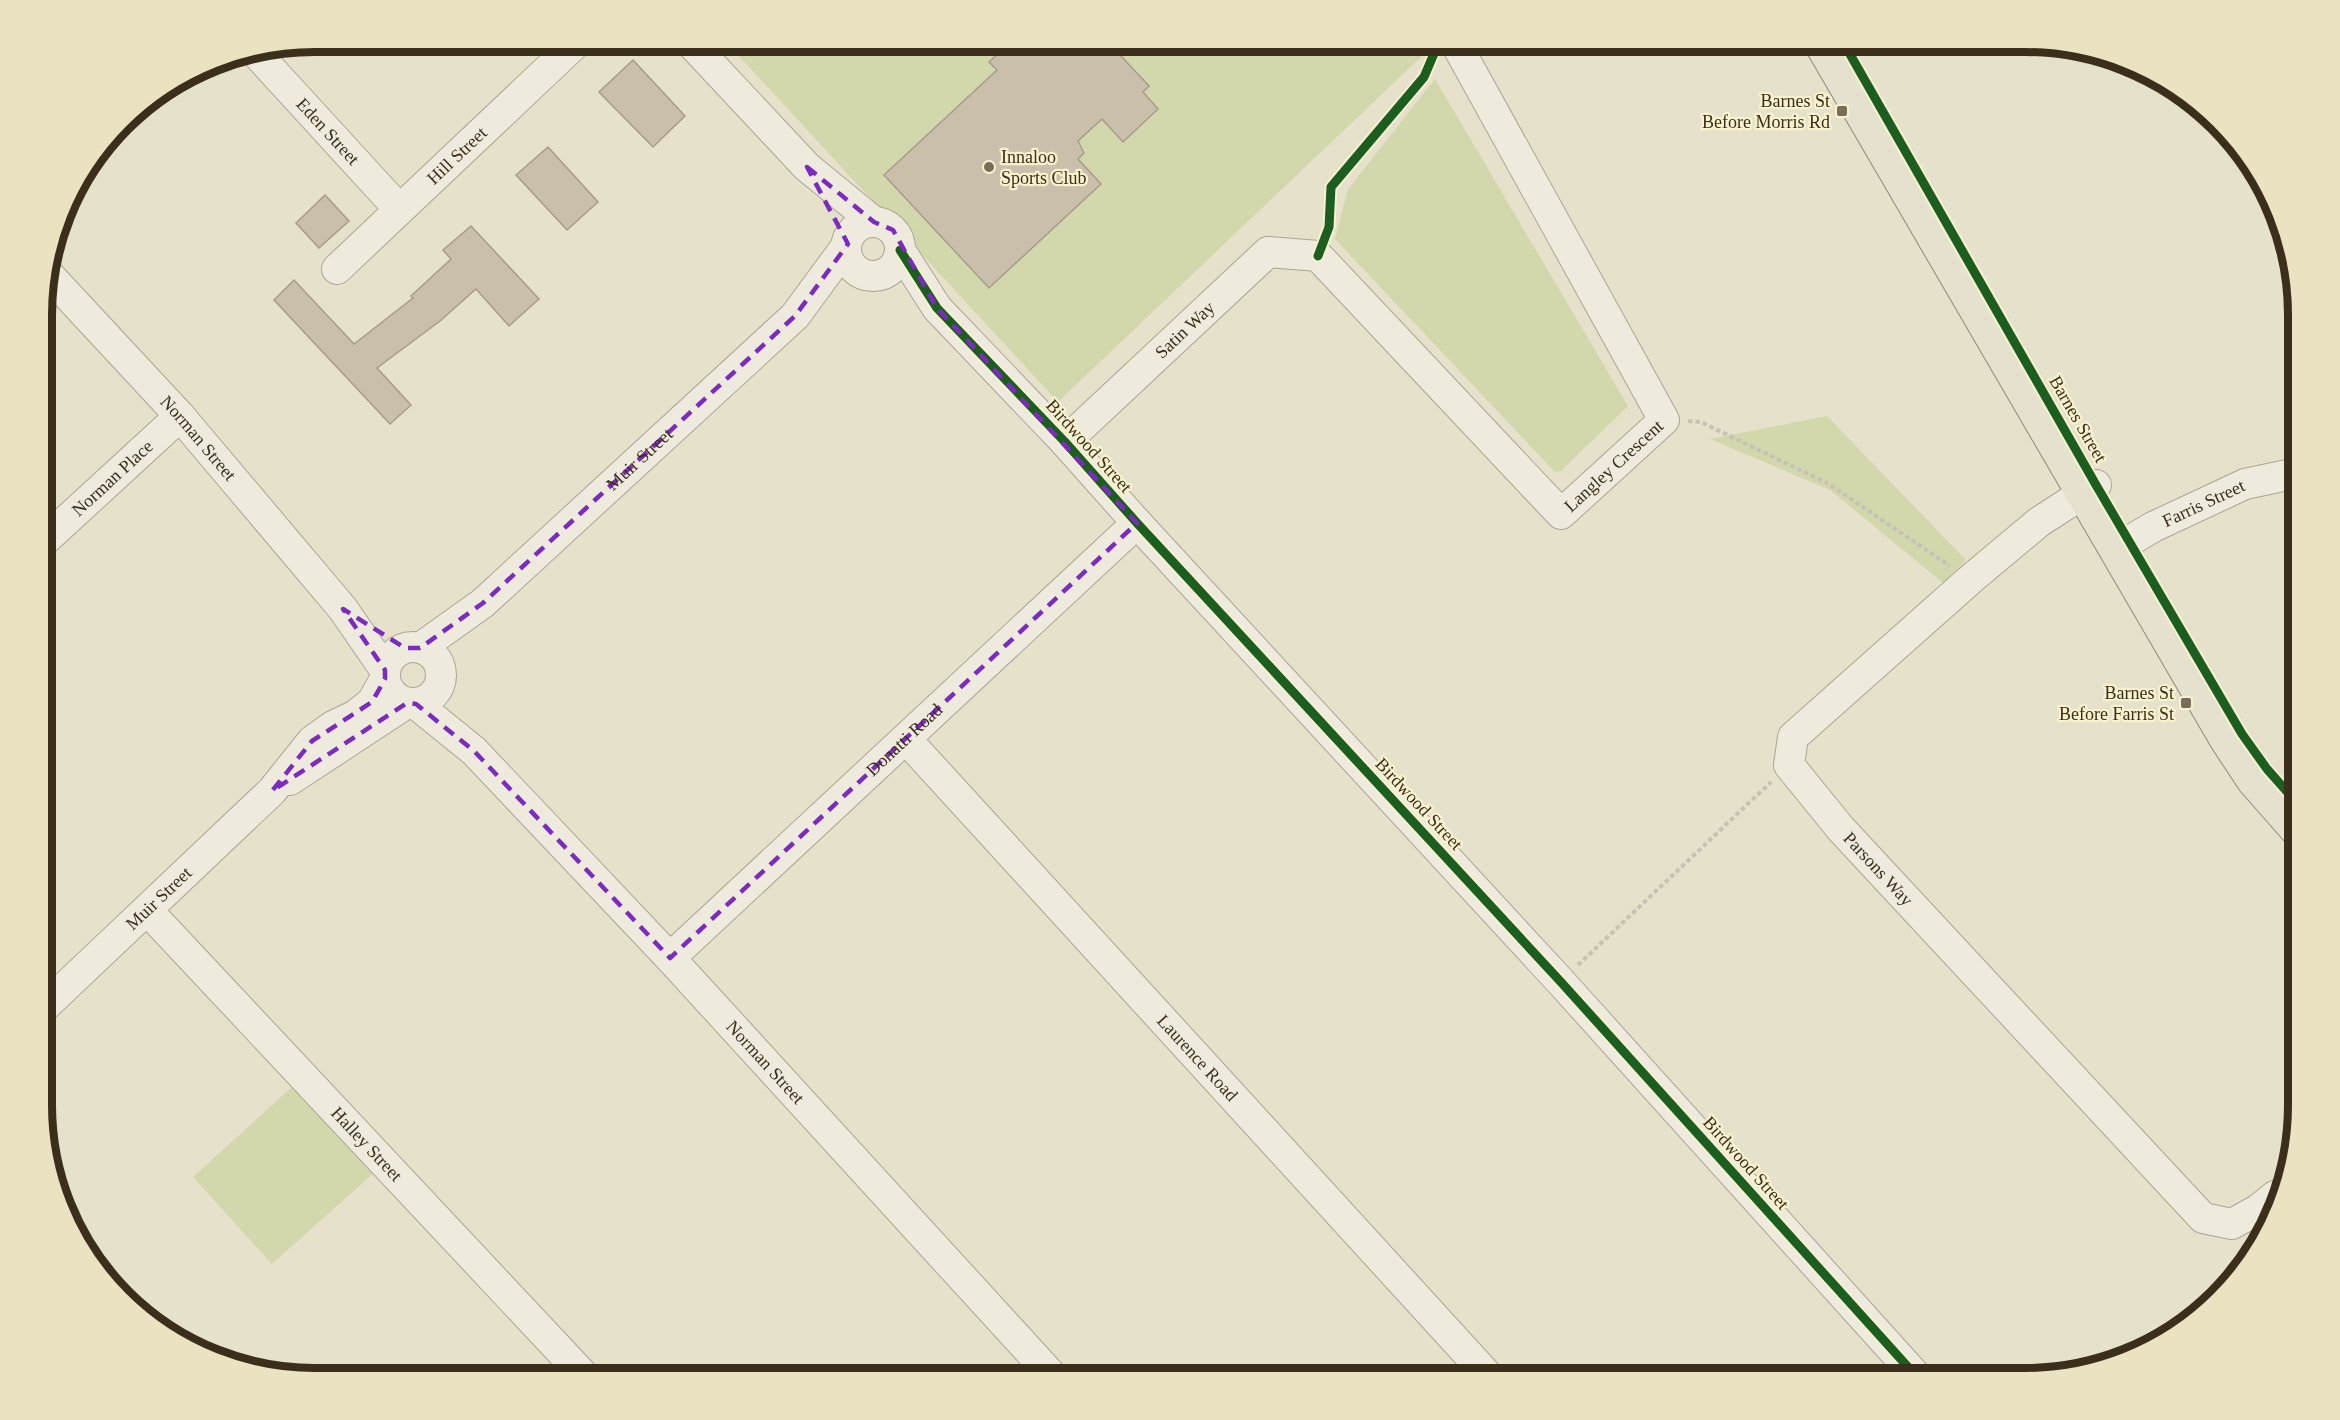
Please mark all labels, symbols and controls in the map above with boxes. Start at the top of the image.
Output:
place label: Barnes St Before Morris Rd [1702,91,1830,132]
street label: Eden Street [292,94,364,169]
marker: Barnes St Before Morris Rd [1835,104,1849,118]
street label: Hill Street [423,123,491,189]
place label: Innaloo Sports Club [1001,147,1087,188]
marker: Innaloo Sports Club [982,160,996,174]
street label: Satin Way [1151,297,1219,362]
street label: Barnes Street [2045,372,2111,466]
street label: Norman Street [156,392,240,485]
street label: Birdwood Street [1042,395,1136,497]
street label: Langley Crescent [1560,416,1667,516]
street label: Muir Street [602,424,677,494]
street label: Norman Place [68,436,157,520]
street label: Farris Street [2159,475,2248,531]
place label: Barnes St Before Farris St [2059,683,2174,724]
marker: Barnes St Before Farris St [2179,696,2193,710]
street label: Donatti Road [862,700,946,780]
street label: Birdwood Street [1371,754,1467,854]
street label: Parsons Way [1839,828,1917,910]
street label: Muir Street [122,863,196,934]
street label: Laurence Road [1153,1011,1242,1105]
street label: Norman Street [722,1017,808,1108]
street label: Halley Street [327,1103,406,1185]
street label: Birdwood Street [1699,1112,1793,1214]

